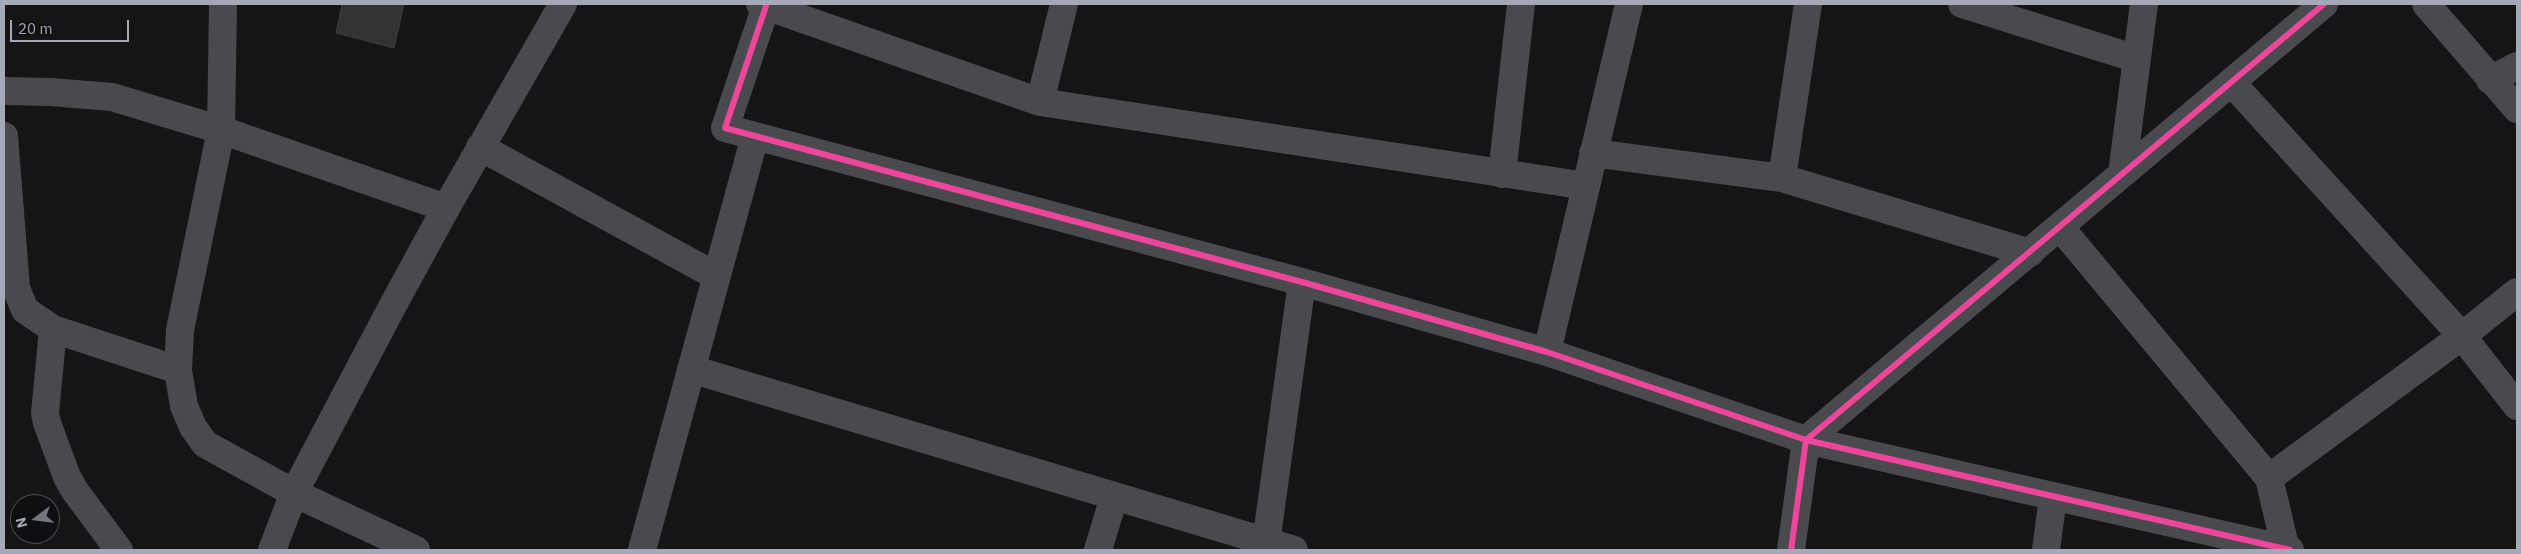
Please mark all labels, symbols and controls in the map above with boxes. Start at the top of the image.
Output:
scale bar [12,10,131,42]
text: 20 m [18,19,53,38]
north arrow [10,494,60,544]
text: N [11,515,31,530]

